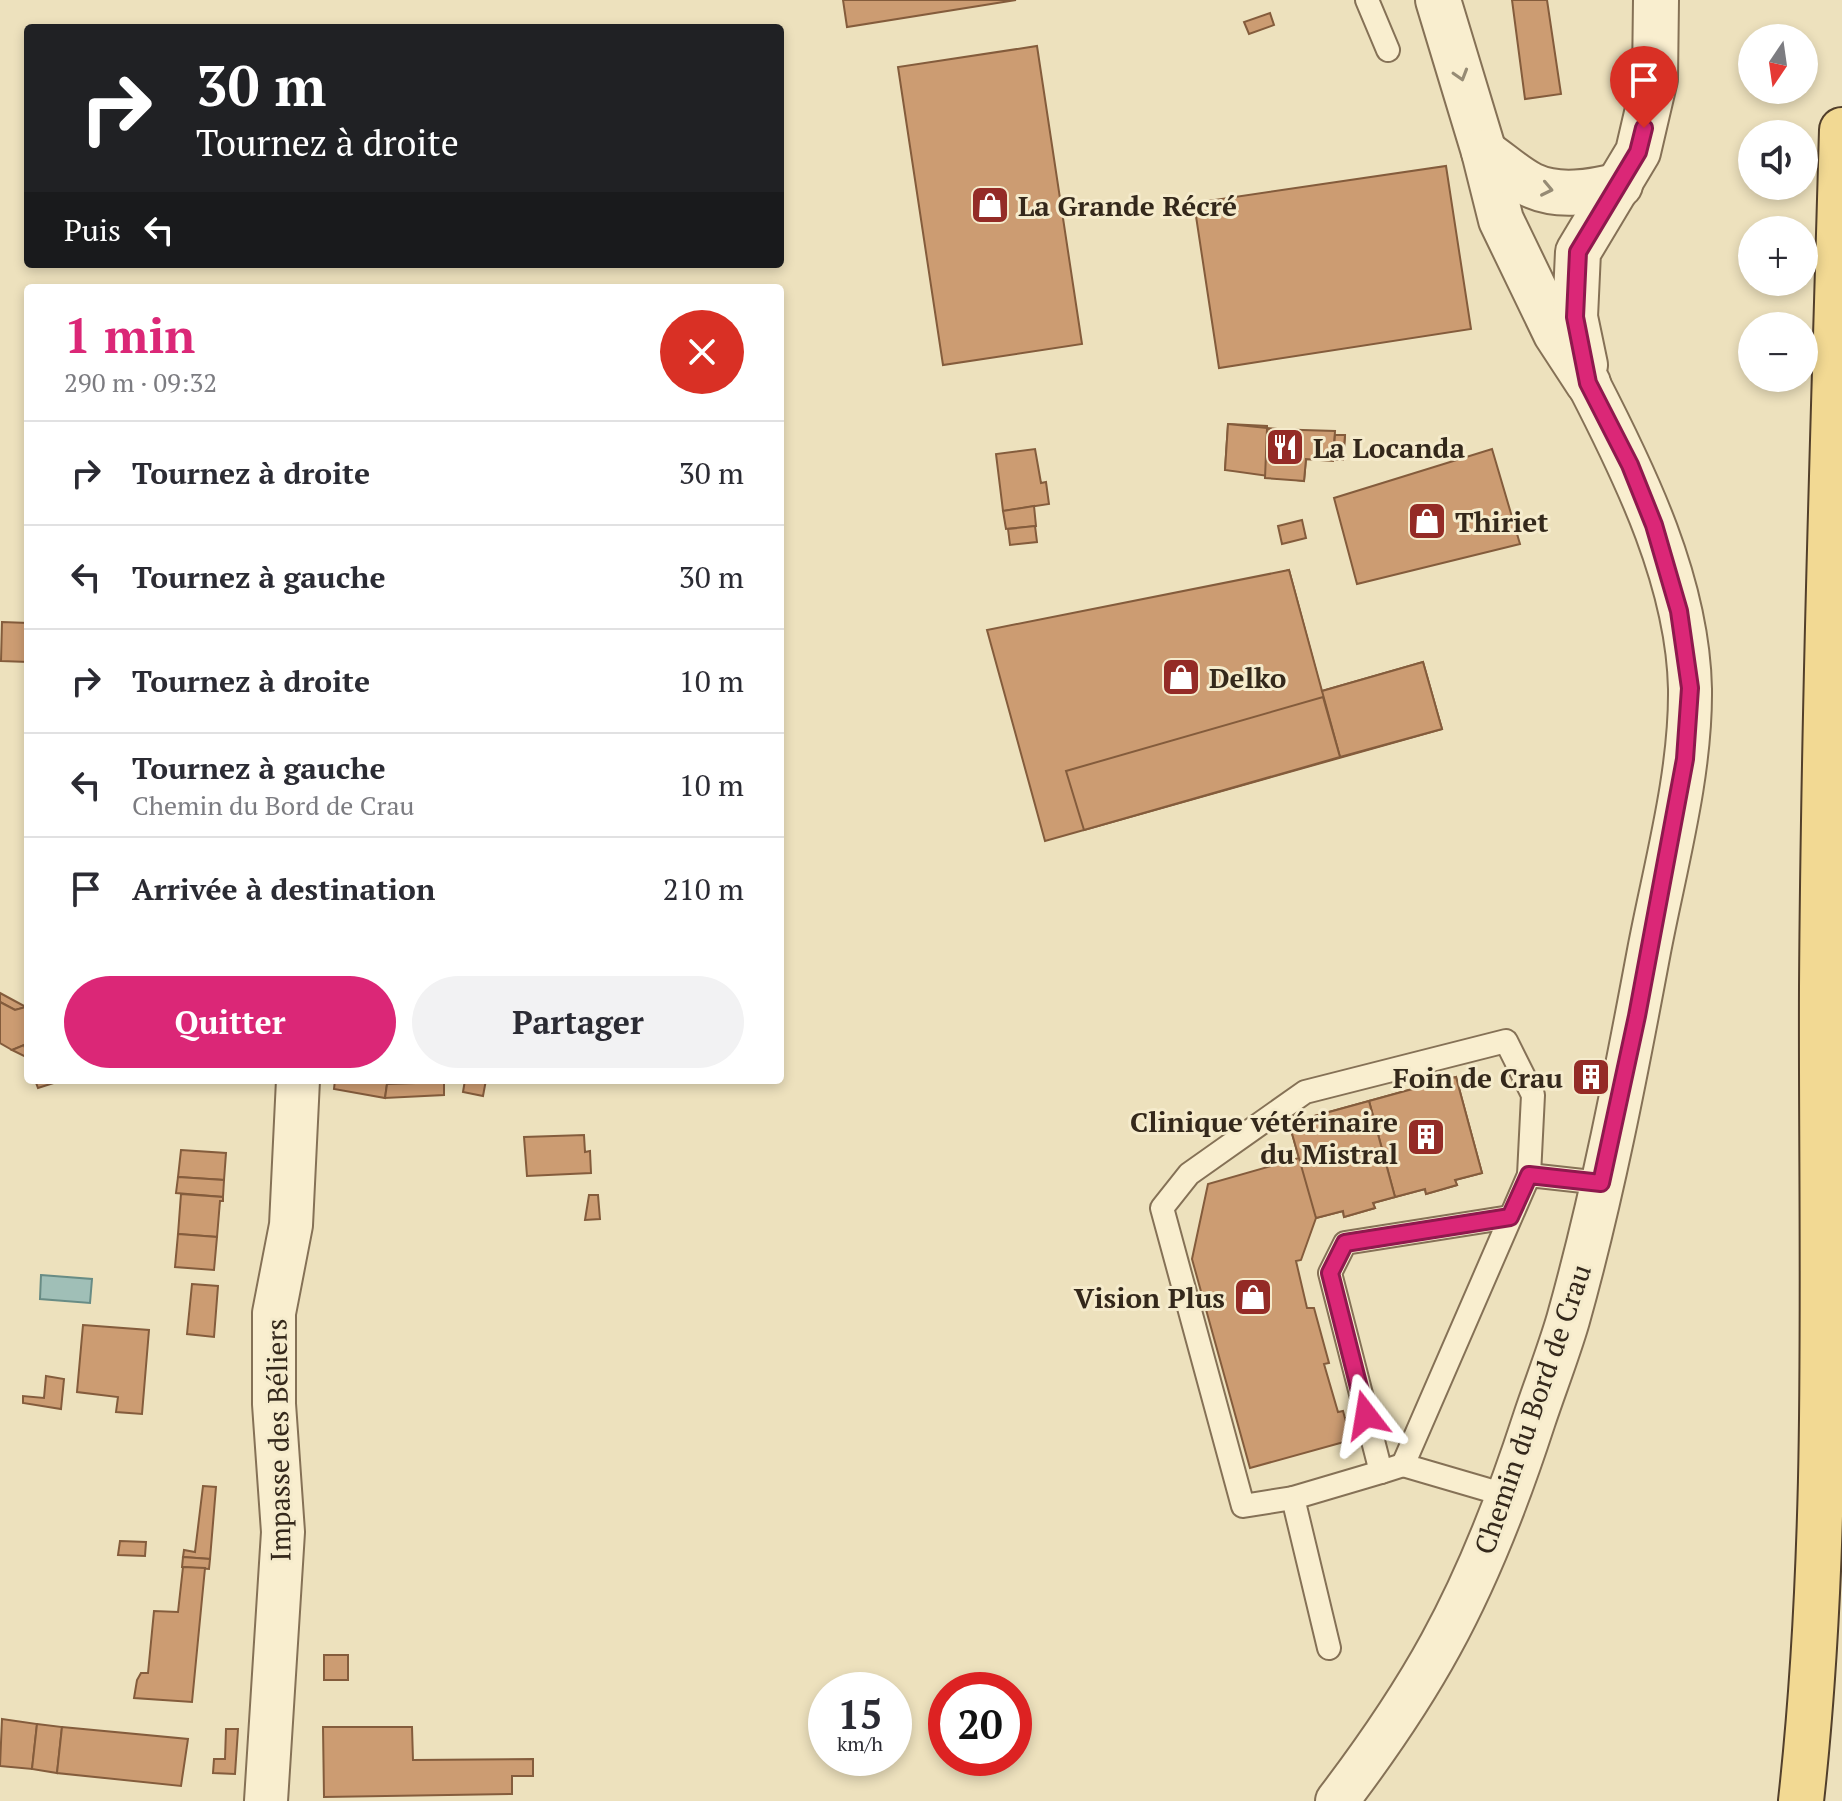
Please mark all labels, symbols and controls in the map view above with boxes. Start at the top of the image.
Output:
north arrow [1738,24,1818,104]
map controls [1738,24,1818,392]
pin [1610,46,1678,128]
text: 30 m [196,48,326,122]
icon: right [64,56,168,160]
icon: arrive [1622,58,1666,102]
one-way arrow [1452,67,1468,81]
text: Tournez à droite [196,119,459,166]
button: sound [1738,120,1818,200]
one-way arrow [1540,180,1553,197]
shop icon: La Grande Récré [969,184,1011,226]
place label: La Grande Récré [1018,187,1237,224]
icon: left [137,208,181,252]
text: Puis [64,210,121,250]
button: + [1738,216,1818,296]
text: 1 min [64,303,195,367]
button: close [660,310,744,394]
button: − [1738,312,1818,392]
text: 290 m · 09:32 [64,365,217,399]
restaurant icon: La Locanda [1264,426,1306,468]
place label: La Locanda [1313,429,1465,466]
icon: right [64,451,108,495]
text: Tournez à droite [132,453,370,493]
text: 30 m [679,453,744,493]
shop icon: Thiriet [1406,500,1448,542]
place label: Thiriet [1455,503,1548,540]
icon: left [64,555,108,599]
text: Tournez à gauche [132,557,386,597]
text: 30 m [679,557,744,597]
shop icon: Delko [1160,656,1202,698]
icon: right [64,659,108,703]
place label: Delko [1209,659,1286,696]
text: Tournez à droite [132,661,370,701]
text: 10 m [679,661,744,701]
text: Tournez à gauche [132,748,386,788]
icon: left [64,763,108,807]
text: 10 m [679,765,744,805]
text: Chemin du Bord de Crau [132,788,415,822]
icon: arrive [64,867,108,911]
text: Arrivée à destination [132,869,435,909]
text: 210 m [663,869,744,909]
button: Quitter [64,976,396,1068]
button: Partager [412,976,744,1068]
building icon: Foin de Crau [1570,1056,1612,1098]
place label: Foin de Crau [1393,1059,1563,1096]
place label: Clinique vétérinaire du Mistral [1130,1103,1398,1172]
building icon: Clinique vétérinaire du Mistral [1405,1116,1447,1158]
street label: Chemin du Bord de Crau [1465,1259,1599,1559]
shop icon: Vision Plus [1232,1276,1274,1318]
place label: Vision Plus [1074,1279,1225,1316]
street label: Impasse des Béliers [257,1318,299,1562]
position arrow [1324,1373,1408,1457]
speed limit sign: 20 [928,1672,1032,1776]
text: 15 [837,1687,883,1740]
text: km/h [837,1730,883,1757]

